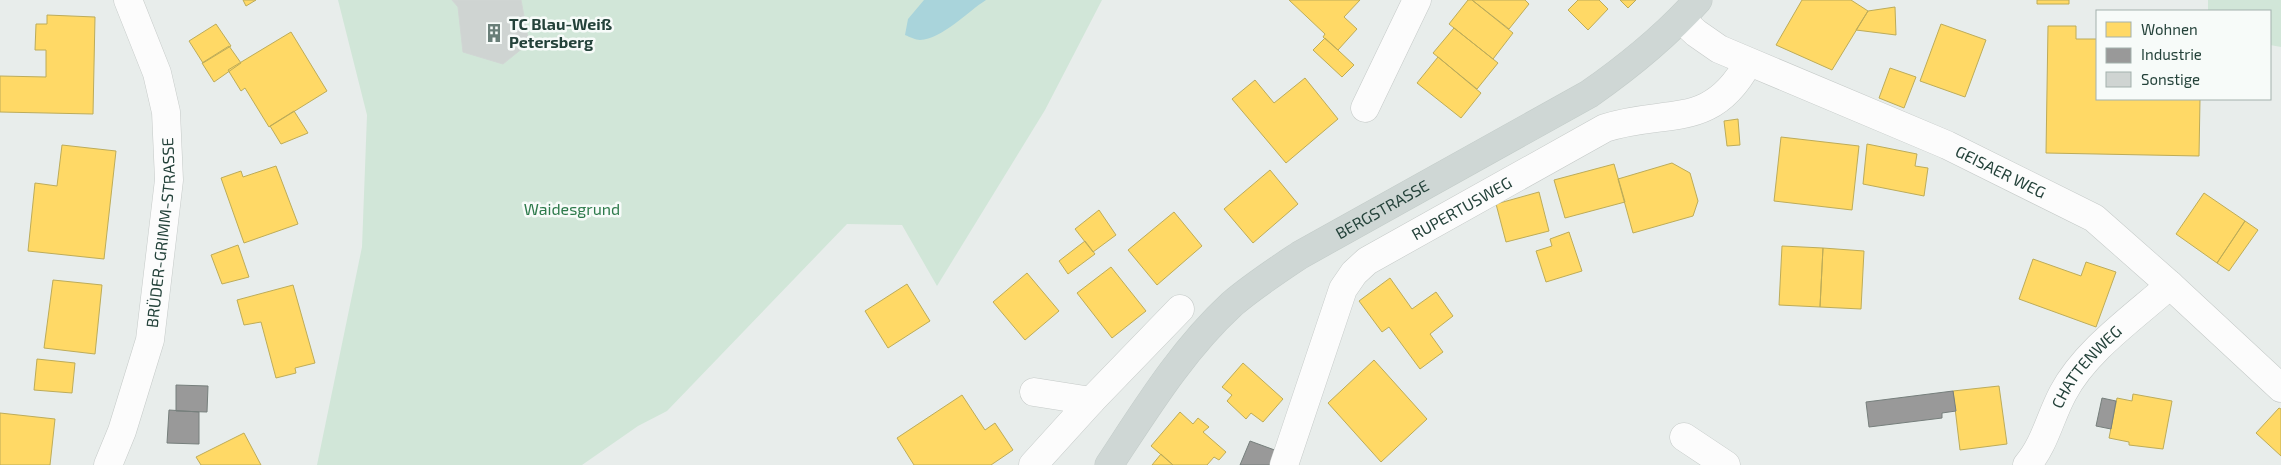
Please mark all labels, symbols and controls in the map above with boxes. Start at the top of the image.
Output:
legend [2096,10,2271,100]
place label: TC Blau-Weiß Petersberg [509,14,612,51]
text: Wohnen [2141,20,2198,38]
building icon: TC Blau-Weiß Petersberg [483,22,505,44]
text: Industrie [2141,45,2202,63]
text: Sonstige [2141,70,2200,88]
street label: BRÜDER-GRIMM-STRASSE [142,137,178,329]
street label: GEISAER WEG [1953,141,2049,202]
street label: RUPERTUSWEG [1408,172,1515,243]
street label: BERGSTRASSE [1332,175,1432,242]
park label: Waidesgrund [524,199,620,218]
street label: CHATTENWEG [2047,321,2125,411]

